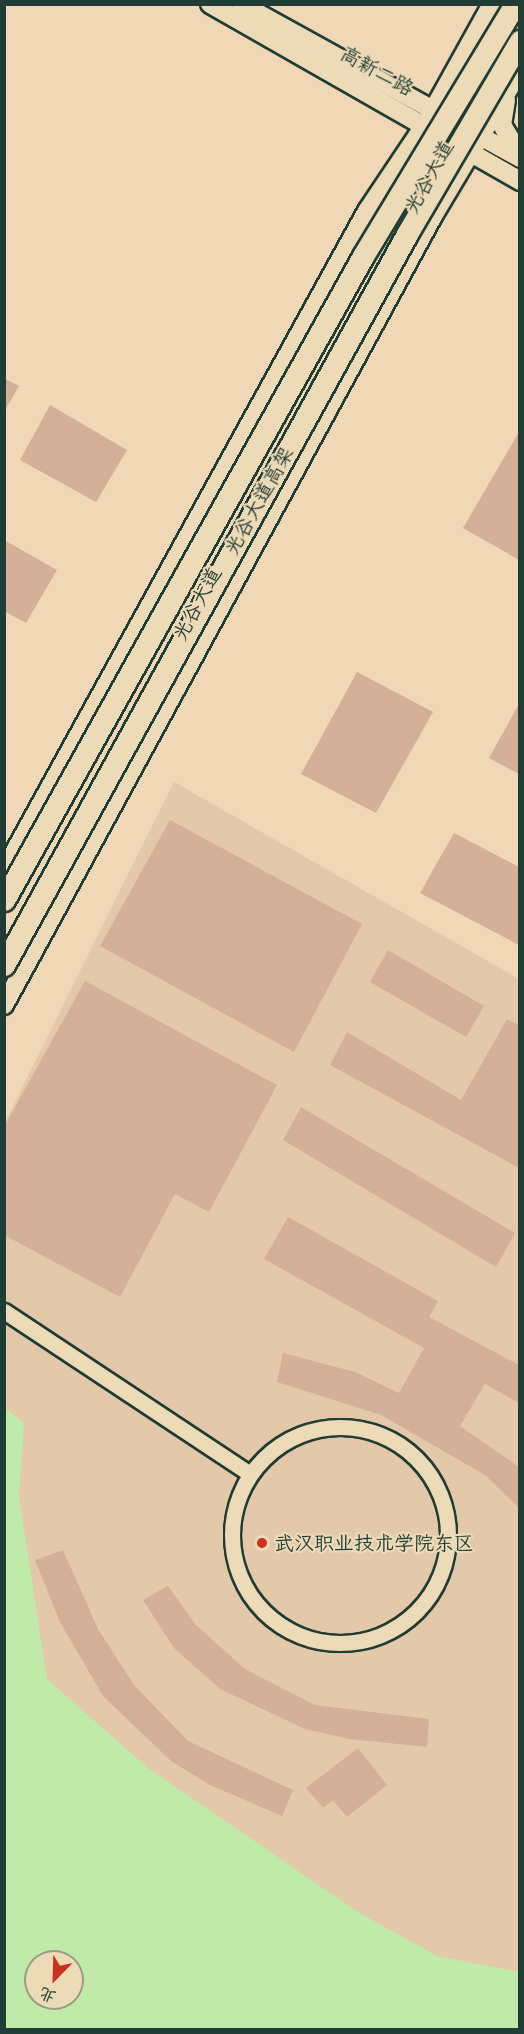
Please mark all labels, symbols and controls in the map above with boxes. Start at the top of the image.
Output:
street label: 高新二路 [336,41,418,101]
street label: 光谷大道 [399,136,459,218]
street label: 光谷大道高架 [219,443,299,559]
street label: 光谷大道 [168,563,226,645]
place label: 武汉职业技术学院东区 [274,1531,474,1555]
marker: 武汉职业技术学院东区 [255,1536,269,1550]
north arrow [24,1950,84,2010]
text: 北 [36,1983,59,2007]

